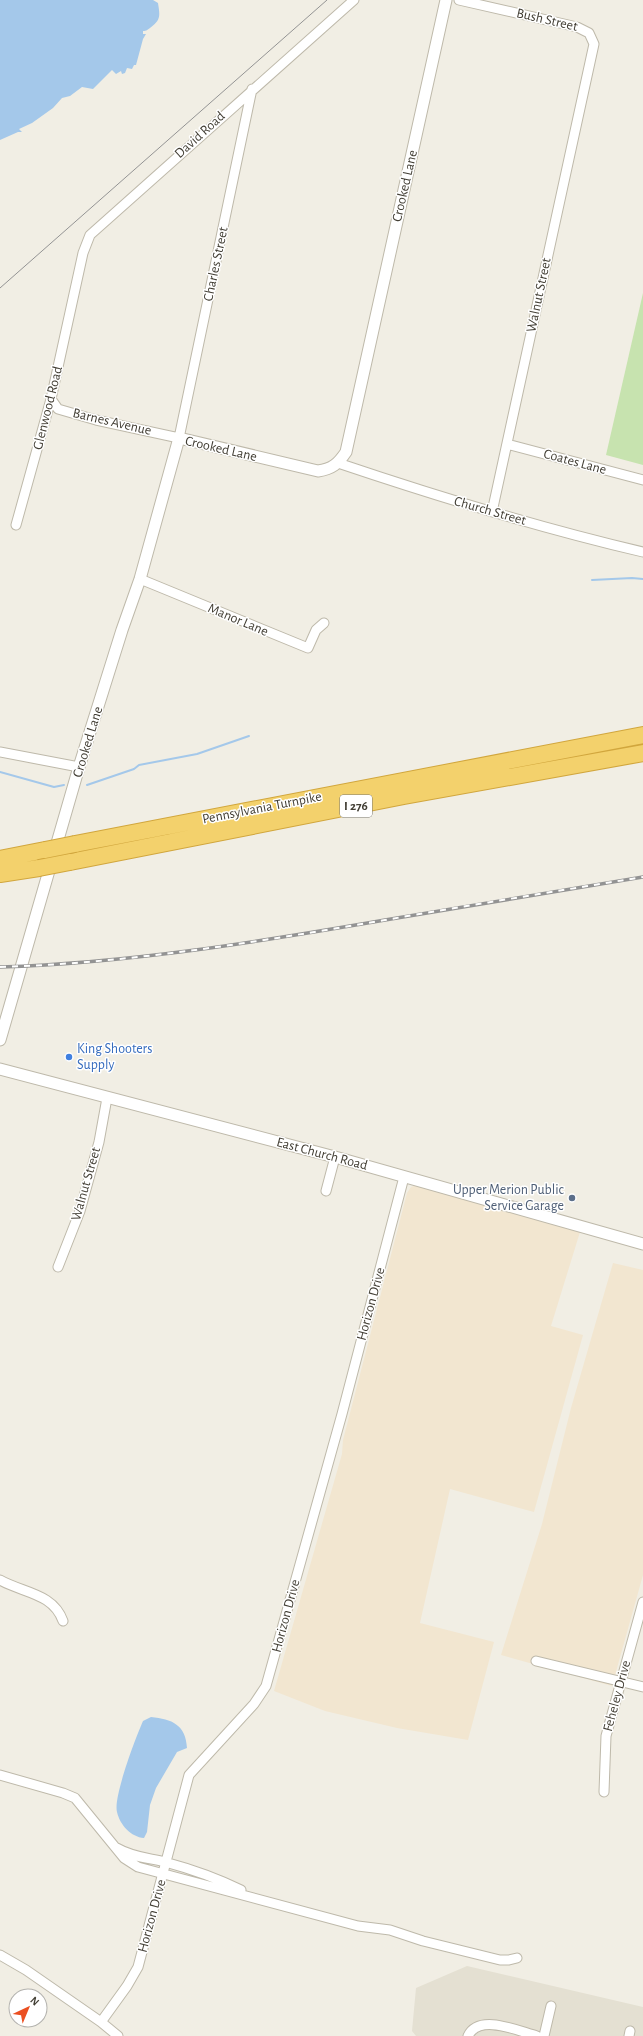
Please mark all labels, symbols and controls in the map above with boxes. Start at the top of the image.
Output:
street label: Bush Street [515,6,579,34]
street label: David Road [172,109,228,161]
street label: Crooked Lane [390,149,420,223]
street label: Charles Street [201,225,231,303]
street label: Walnut Street [524,256,554,334]
street label: Glenwood Road [31,365,65,451]
street label: Barnes Avenue [71,406,153,438]
street label: Crooked Lane [184,434,258,464]
street label: Coates Lane [542,447,608,477]
street label: Church Street [452,494,528,528]
street label: Manor Lane [206,601,270,639]
street label: Crooked Lane [71,705,105,779]
street label: Pennsylvania Turnpike [201,790,323,826]
road number: I 276 [340,795,372,817]
place label: King Shooters Supply [77,1042,152,1072]
marker: King Shooters Supply [64,1052,74,1062]
street label: East Church Road [275,1135,369,1173]
street label: Walnut Street [69,1145,103,1222]
place label: Upper Merion Public Service Garage [453,1183,565,1213]
marker: Upper Merion Public Service Garage [567,1193,577,1203]
street label: Horizon Drive [355,1266,387,1342]
street label: Horizon Drive [270,1578,302,1654]
street label: Feheley Drive [601,1659,633,1733]
street label: Horizon Drive [136,1878,168,1954]
north arrow [8,1988,48,2028]
text: N [28,1995,41,2008]

